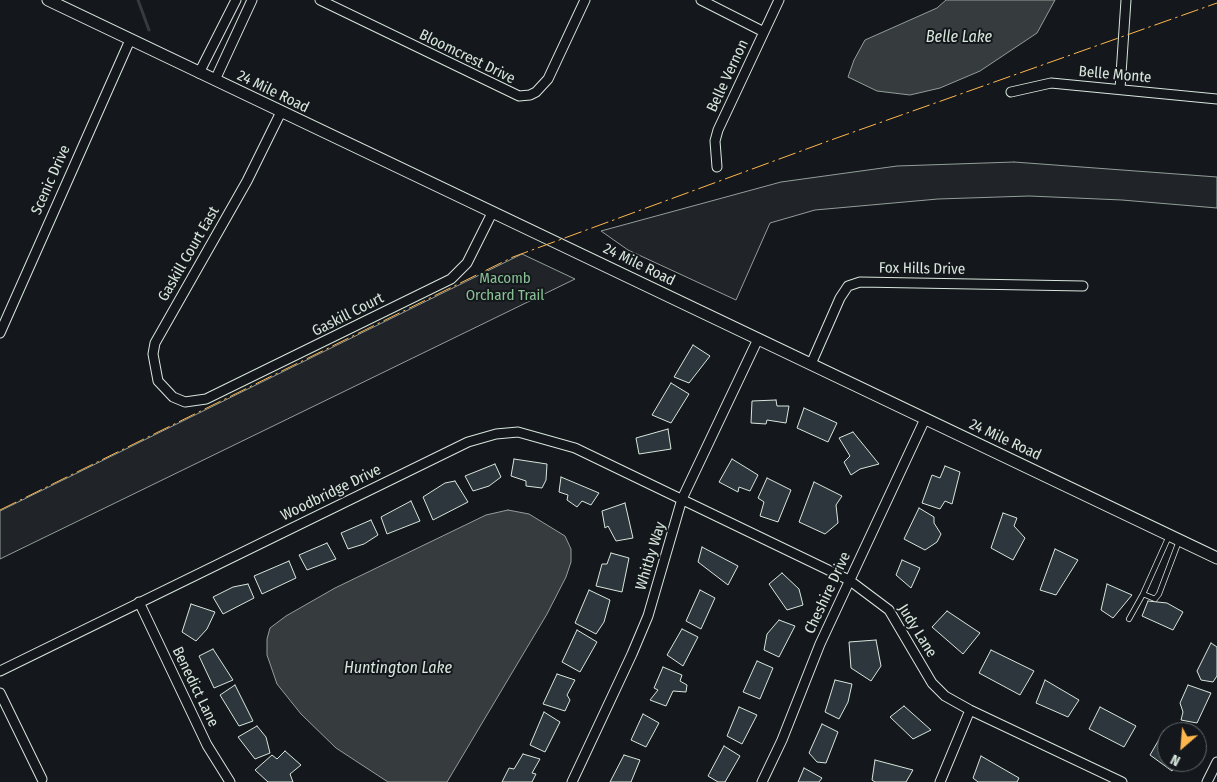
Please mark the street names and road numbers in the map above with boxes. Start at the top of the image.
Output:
street label: Bloomcrest Drive [416,26,518,88]
street label: Belle Vernon [703,37,753,115]
street label: Belle Monte [1078,63,1152,87]
street label: 24 Mile Road [234,67,312,117]
street label: Scenic Drive [28,142,74,218]
street label: Gaskill Court East [155,203,223,305]
street label: 24 Mile Road [600,240,678,290]
street label: Fox Hills Drive [879,259,965,279]
street label: Gaskill Court [309,289,387,341]
street label: 24 Mile Road [966,415,1044,465]
street label: Woodbridge Drive [278,461,384,525]
street label: Whitby Way [632,520,670,592]
street label: Cheshire Drive [801,549,855,637]
street label: Judy Lane [894,601,940,661]
street label: Benedict Lane [168,644,222,730]

